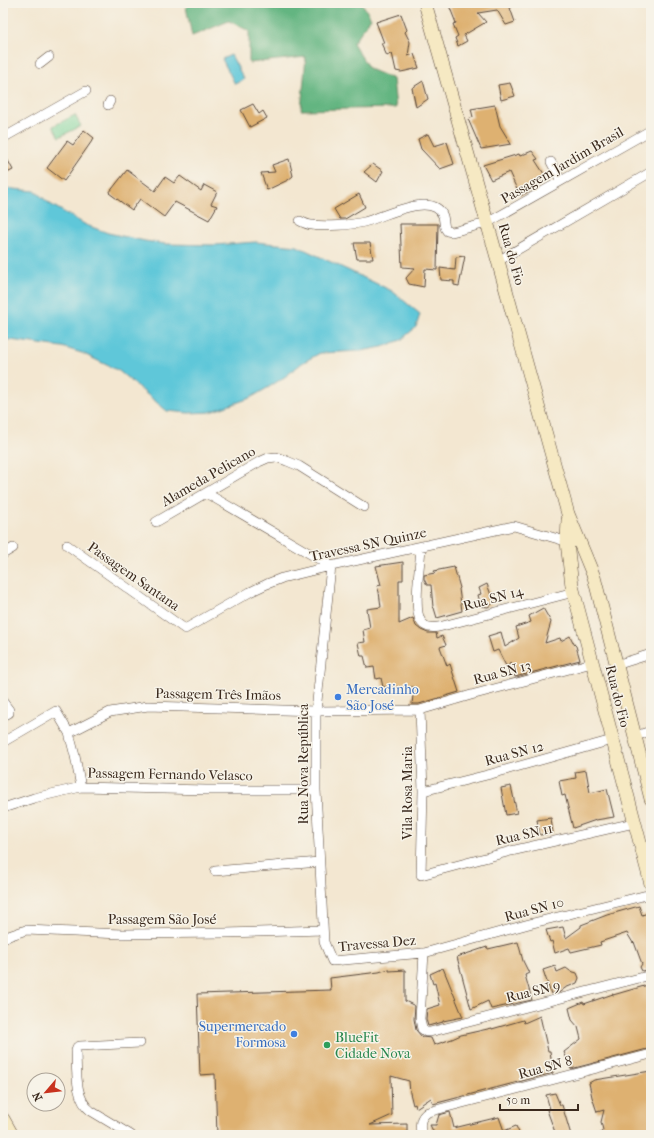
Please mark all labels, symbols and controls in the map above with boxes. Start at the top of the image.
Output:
street label: Passagem Jardim Brasil [498,123,627,208]
street label: Rua do Fio [495,221,528,287]
street label: Alameda Pelicano [157,443,258,511]
street label: Travessa SN Quinze [308,524,428,565]
street label: Passagem Santana [84,538,183,615]
street label: Rua SN 14 [461,582,526,615]
street label: Rua SN 13 [471,657,533,688]
street label: Rua do Fio [602,663,633,729]
place label: Mercadinho São José [346,681,419,714]
street label: Passagem Três Imãos [155,685,281,704]
marker: Mercadinho São José [333,692,343,702]
street label: Rua Nova República [295,703,312,824]
street label: Rua SN 12 [483,737,545,770]
street label: Vila Rosa Maria [399,745,416,841]
street label: Passagem Fernando Velasco [87,765,253,784]
street label: Rua SN 11 [494,820,554,849]
street label: Rua SN 10 [503,893,566,926]
street label: Passagem São José [108,911,216,928]
street label: Travessa Dez [337,932,417,955]
street label: Rua SN 9 [504,977,562,1006]
place label: Supermercado Formosa [199,1018,287,1051]
marker: Supermercado Formosa [289,1029,299,1039]
place label: BlueFit Cidade Nova [335,1029,411,1062]
marker: BlueFit Cidade Nova [322,1040,332,1050]
street label: Rua SN 8 [516,1052,574,1083]
north arrow [26,1072,66,1112]
scale bar [500,1086,578,1112]
text: N [30,1089,45,1103]
text: 50 m [506,1093,530,1107]

